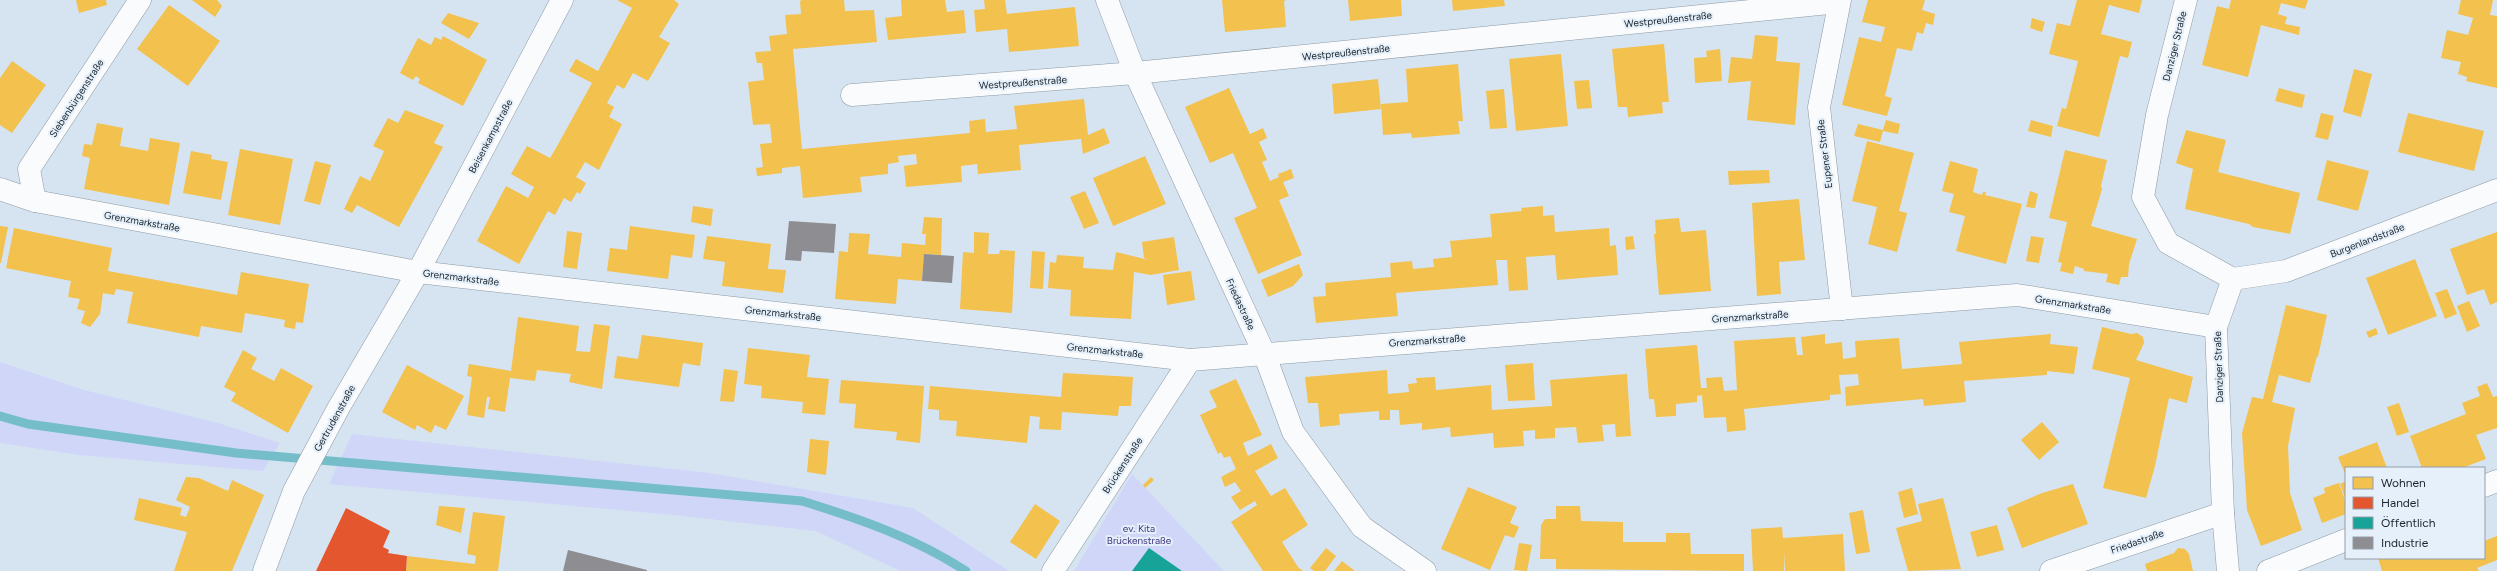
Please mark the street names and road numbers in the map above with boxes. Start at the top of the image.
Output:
street label: Westpreußenstraße [1624,8,1713,31]
street label: Danziger Straße [2160,9,2190,82]
street label: Westpreußenstraße [1302,41,1391,64]
street label: Siebenbürgenstraße [46,56,107,140]
street label: Westpreußenstraße [979,73,1068,92]
street label: Beisenkampstraße [465,97,516,175]
street label: Eupener Straße [1814,118,1835,189]
street label: Grenzmarkstraße [103,208,181,235]
street label: Burgenlandstraße [2328,220,2407,261]
street label: Grenzmarkstraße [422,266,500,289]
street label: Friedastraße [1223,276,1258,333]
street label: Grenzmarkstraße [2034,292,2112,317]
street label: Grenzmarkstraße [744,303,822,324]
street label: Grenzmarkstraße [1711,307,1789,326]
street label: Grenzmarkstraße [1388,331,1466,350]
street label: Danziger Straße [2211,331,2226,403]
street label: Grenzmarkstraße [1066,340,1144,361]
street label: Gertrudenstraße [311,382,358,454]
street label: Brückenstraße [1099,434,1146,496]
street label: Friedastraße [2109,526,2166,557]

